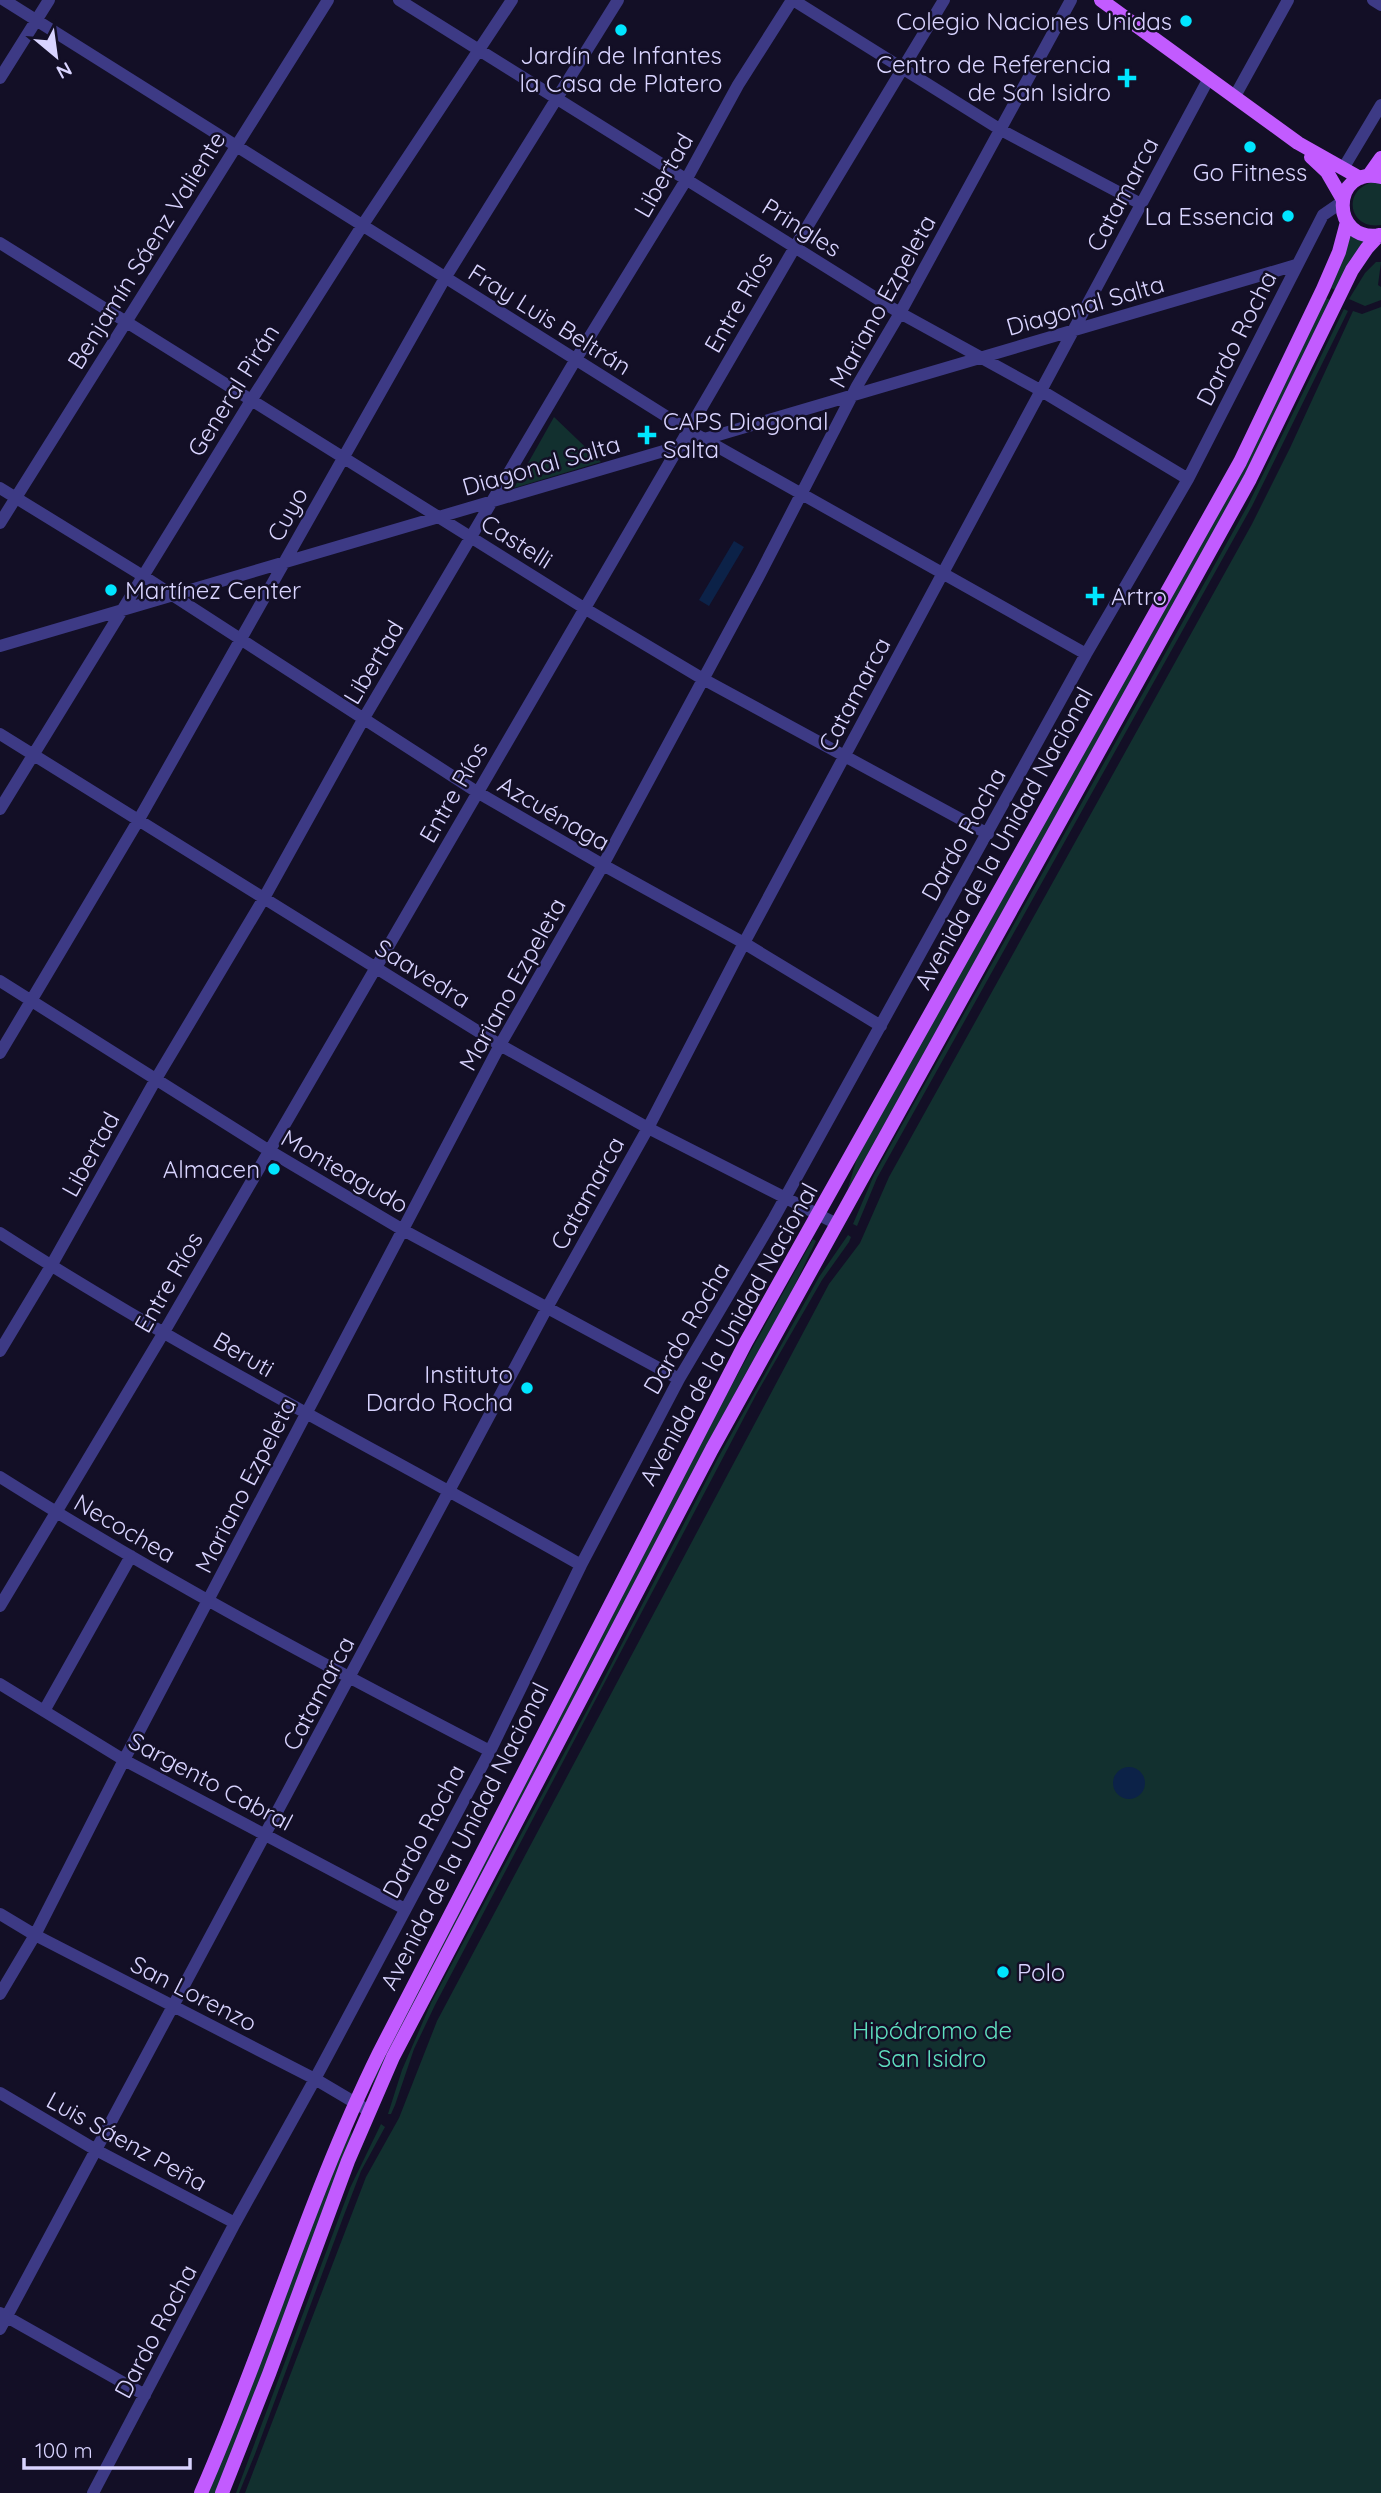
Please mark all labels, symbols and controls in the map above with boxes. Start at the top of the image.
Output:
place label: Colegio Naciones Unidas [896,6,1172,36]
marker: Colegio Naciones Unidas [1178,13,1194,29]
north arrow [21,21,91,91]
marker: Jardín de Infantes la Casa de Platero [613,22,629,38]
place label: Jardín de Infantes la Casa de Platero [519,40,723,98]
place label: Centro de Referencia de San Isidro [876,49,1111,107]
text: N [52,57,76,85]
marker: Centro de Referencia de San Isidro [1117,68,1137,88]
street label: Benjamín Sáenz Valiente [60,125,232,375]
street label: Libertad [627,127,699,223]
street label: Catamarca [1079,132,1165,256]
marker: Go Fitness [1242,139,1258,155]
place label: Go Fitness [1193,157,1307,187]
street label: Pringles [757,191,847,263]
place label: La Essencia [1144,201,1274,231]
marker: La Essencia [1280,208,1296,224]
street label: Mariano Ezpeleta [822,209,942,393]
street label: Entre Ríos [697,246,779,358]
street label: Fray Luis Beltrán [463,257,637,381]
street label: Dardo Rocha [1189,266,1283,410]
street label: Diagonal Salta [1003,268,1167,342]
street label: General Pirán [181,318,285,462]
place label: CAPS Diagonal Salta [663,406,828,464]
marker: CAPS Diagonal Salta [637,425,657,445]
street label: Diagonal Salta [459,428,623,502]
street label: Cuyo [260,482,314,546]
street label: Castelli [475,507,559,575]
place label: Martínez Center [125,575,301,605]
place label: Artro [1111,581,1167,611]
marker: Martínez Center [103,582,119,598]
marker: Artro [1085,586,1105,606]
street label: Libertad [336,615,410,709]
street label: Catamarca [811,632,897,756]
street label: Avenida de la Unidad Nacional [907,682,1099,994]
street label: Entre Ríos [412,736,494,848]
street label: Dardo Rocha [914,762,1012,906]
street label: Azcuénaga [493,769,615,857]
street label: Mariano Ezpeleta [452,892,572,1076]
street label: Saavedra [370,932,476,1014]
street label: Libertad [54,1106,126,1202]
street label: Monteagudo [276,1123,414,1219]
street label: Catamarca [544,1131,630,1255]
place label: Almacen [163,1154,260,1184]
marker: Almacen [266,1161,282,1177]
street label: Avenida de la Unidad Nacional [632,1178,824,1490]
street label: Entre Ríos [127,1226,209,1338]
street label: Dardo Rocha [636,1257,736,1399]
street label: Beruti [208,1325,280,1383]
place label: Instituto Dardo Rocha [366,1359,513,1417]
marker: Instituto Dardo Rocha [519,1380,535,1396]
street label: Mariano Ezpeleta [188,1392,302,1578]
street label: Necochea [69,1487,181,1569]
street label: Catamarca [275,1631,361,1755]
street label: Avenida de la Unidad Nacional [373,1677,555,1995]
street label: Sargento Cabral [124,1725,298,1837]
street label: Dardo Rocha [375,1759,471,1903]
street label: San Lorenzo [126,1948,262,2038]
place label: Polo [1017,1957,1065,1987]
marker: Polo [995,1964,1011,1980]
park label: Hipódromo de San Isidro [852,2015,1012,2073]
street label: Luis Sáenz Peña [41,2085,213,2197]
street label: Dardo Rocha [107,2259,203,2403]
scale bar [24,2426,191,2470]
text: 100 m [35,2437,93,2463]

